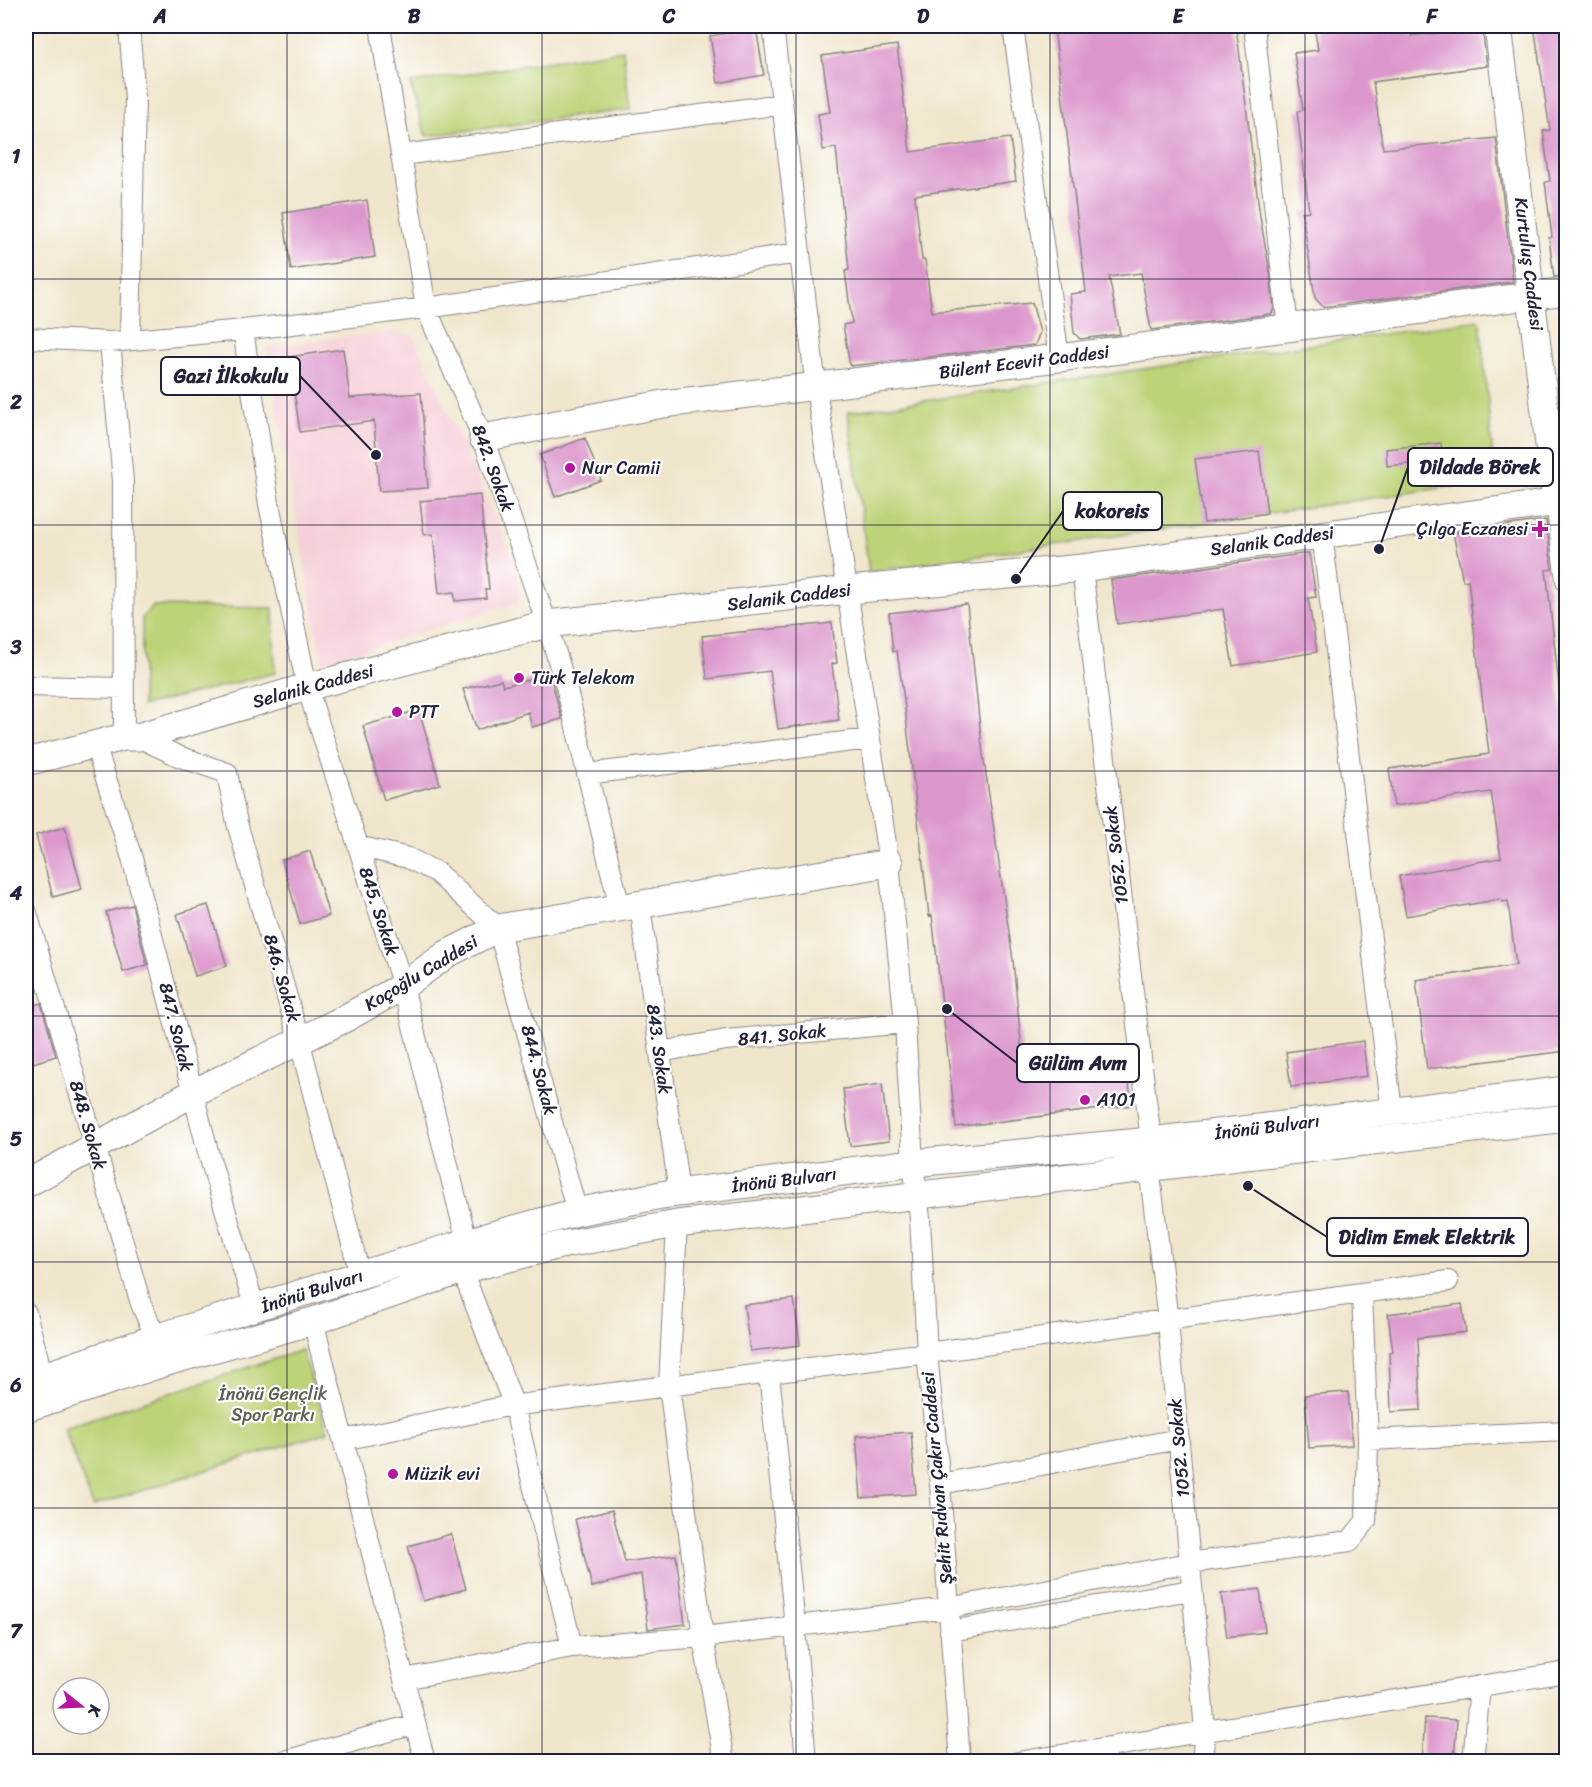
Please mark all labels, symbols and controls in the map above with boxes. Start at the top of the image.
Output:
text: A [152,0,167,34]
text: B [408,0,421,34]
text: C [662,0,676,34]
text: D [917,0,930,34]
text: E [1172,0,1185,34]
text: F [1426,0,1439,34]
text: 1 [12,139,21,174]
street label: Kurtuluş Caddesi [1505,196,1553,333]
street label: Bülent Ecevit Caddesi [937,336,1112,388]
callout: Gazi İlkokulu [161,357,300,395]
text: Gazi İlkokulu [173,359,289,394]
text: 2 [9,385,22,420]
street label: 842. Sokak [462,420,524,517]
callout: Dildade Börek [1408,448,1553,486]
text: Dildade Börek [1419,450,1541,485]
place label: Nur Camii [582,452,661,484]
marker: Nur Camii [563,461,577,475]
callout: kokoreis [1063,492,1162,530]
text: kokoreis [1074,494,1150,529]
place label: Çılga Eczanesi [1417,513,1529,545]
street label: Selanik Caddesi [1208,516,1337,566]
marker: Çılga Eczanesi [1533,522,1547,536]
street label: Selanik Caddesi [725,573,854,620]
text: 3 [10,630,22,665]
street label: Selanik Caddesi [249,654,378,718]
place label: Türk Telekom [531,662,635,694]
marker: Türk Telekom [512,671,526,685]
place label: PTT [409,696,439,728]
marker: PTT [390,705,404,719]
street label: 1052. Sokak [1094,803,1138,906]
street label: 845. Sokak [350,862,409,960]
text: 4 [9,876,23,911]
street label: Koçoğlu Caddesi [358,926,485,1020]
street label: 846. Sokak [254,930,310,1027]
street label: 847. Sokak [149,979,203,1075]
street label: 843. Sokak [637,1002,681,1097]
street label: 841. Sokak [736,1014,828,1056]
street label: 844. Sokak [512,1021,566,1119]
callout: Gülüm Avm [1017,1044,1139,1082]
text: Gülüm Avm [1028,1046,1128,1081]
street label: 848. Sokak [60,1077,116,1174]
place label: A101 [1096,1084,1136,1116]
marker: A101 [1078,1093,1092,1107]
street label: İnönü Bulvarı [1211,1105,1322,1149]
text: 5 [10,1122,22,1157]
street label: İnönü Bulvarı [728,1158,839,1202]
callout: Didim Emek Elektrik [1327,1218,1528,1256]
text: Didim Emek Elektrik [1339,1220,1516,1255]
street label: İnönü Bulvarı [256,1259,367,1323]
text: 6 [9,1368,22,1403]
street label: Şehit Rıdvan Çakır Caddesi [912,1369,962,1586]
park label: İnönü Gençlik Spor Parkı [218,1378,328,1431]
street label: 1052. Sokak [1159,1397,1199,1499]
place label: Müzik evi [405,1458,481,1490]
marker: Müzik evi [386,1467,400,1481]
text: 7 [10,1614,23,1649]
north arrow [51,1676,111,1736]
text: K [79,1700,110,1721]

